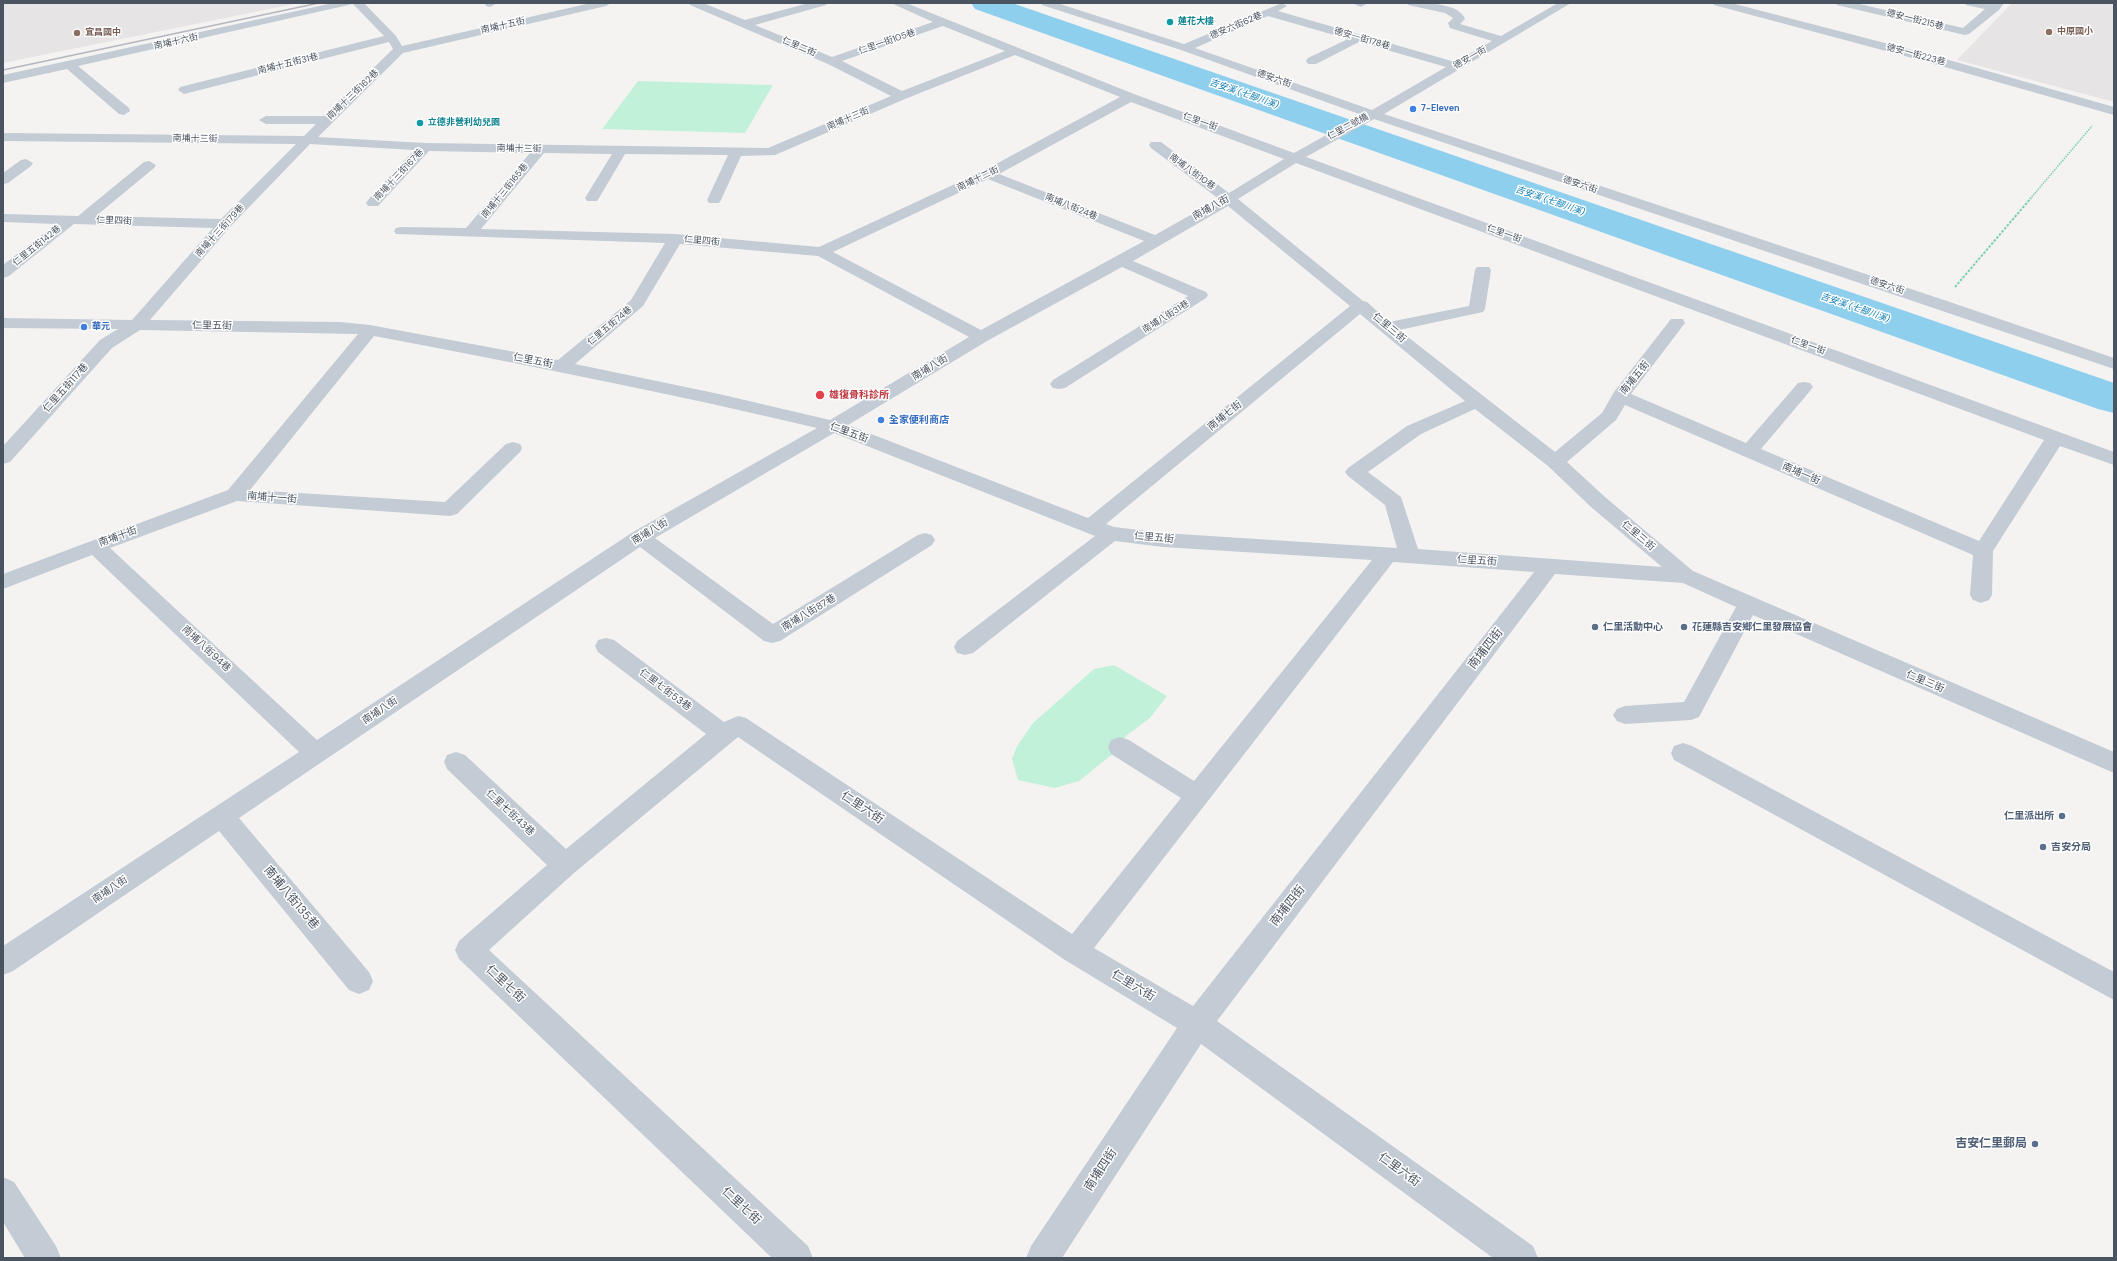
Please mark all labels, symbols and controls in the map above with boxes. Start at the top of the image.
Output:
street label: 德安一街215巷 [1885,8,1945,32]
street label: 德安六街62巷 [1208,10,1264,42]
street label: 南埔十五街 [480,16,526,36]
marker: 蓮花大樓 [1165,17,1175,27]
place label: 蓮花大樓 [1178,17,1214,27]
street label: 德安一街178巷 [1333,26,1391,52]
street label: 仁里一街105巷 [857,27,917,57]
marker: 中原國小 [2044,27,2054,37]
place label: 中原國小 [2057,27,2093,37]
marker: 宜昌國中 [72,28,82,38]
place label: 宜昌國中 [85,28,121,38]
street label: 南埔十六街 [153,32,199,52]
street label: 仁里二街 [780,35,818,59]
street label: 德安一街223巷 [1885,42,1947,68]
street label: 德安一街 [1452,44,1488,72]
street label: 南埔十五街31巷 [257,51,319,77]
street label: 南埔十三街162巷 [325,68,381,122]
street label: 德安六街 [1255,68,1293,90]
water label: 吉安溪 (七腳川溪) [1208,77,1280,111]
marker: 7-Eleven [1408,104,1418,114]
place label: 7-Eleven [1421,104,1460,114]
street label: 南埔十三街 [825,105,871,133]
street label: 仁里一街 [1181,111,1219,133]
street label: 仁里二號橋 [1326,112,1370,142]
marker: 立德非營利幼兒園 [415,118,425,128]
place label: 立德非營利幼兒園 [428,118,500,128]
street label: 南埔十三街 [172,133,218,145]
street label: 南埔十三街 [496,143,542,155]
street label: 南埔十三街167巷 [372,147,426,203]
street label: 南埔八街10巷 [1167,152,1217,192]
street label: 南埔十三街165巷 [479,161,531,221]
street label: 南埔十二街 [955,164,1001,194]
street label: 德安六街 [1561,174,1599,196]
water label: 吉安溪 (七腳川溪) [1514,184,1586,218]
street label: 南埔八街24巷 [1043,192,1099,222]
street label: 南埔八街 [1191,193,1231,223]
street label: 南埔十三街179巷 [194,202,246,260]
street label: 仁里四街 [96,215,132,227]
street label: 仁里五街142巷 [11,223,63,269]
street label: 仁里一街 [1485,223,1523,245]
street label: 仁里四街 [684,234,720,248]
street label: 德安六街 [1868,275,1906,297]
water label: 吉安溪 (七腳川溪) [1819,291,1891,325]
street label: 南埔八街31巷 [1141,298,1191,336]
street label: 仁里五街74巷 [586,304,634,348]
street label: 仁里三街 [1370,311,1408,345]
street label: 仁里五街 [192,320,232,332]
marker: 華元 [79,322,89,332]
place label: 華元 [92,322,110,332]
street label: 仁里一街 [1789,335,1827,357]
street label: 仁里五街 [512,351,554,371]
street label: 南埔八街 [910,353,950,383]
street label: 南埔五街 [1618,359,1652,397]
street label: 仁里五街117巷 [41,361,91,415]
marker: 雄復骨科診所 [814,389,826,401]
place label: 雄復骨科診所 [829,389,889,401]
street label: 南埔七街 [1206,399,1244,433]
place label: 全家便利商店 [889,414,949,426]
marker: 全家便利商店 [876,415,886,425]
street label: 仁里五街 [828,421,870,445]
street label: 南埔一街 [1780,461,1822,487]
street label: 南埔十一街 [247,490,297,506]
street label: 南埔八街 [630,517,670,547]
street label: 仁里三街 [1619,519,1657,553]
street label: 南埔十街 [97,525,139,549]
street label: 仁里五街 [1134,530,1174,546]
street label: 仁里五街 [1457,554,1497,568]
street label: 南埔八街87巷 [780,592,838,634]
place label: 仁里活動中心 [1603,621,1663,633]
place label: 花蓮縣吉安鄉仁里發展協會 [1692,621,1812,633]
marker: 仁里活動中心 [1590,622,1600,632]
marker: 花蓮縣吉安鄉仁里發展協會 [1679,622,1689,632]
street label: 南埔八街94巷 [179,623,233,675]
street label: 南埔四街 [1466,626,1506,672]
street label: 仁里七街53巷 [637,667,693,713]
street label: 仁里三街 [1904,669,1946,695]
street label: 南埔八街 [360,695,400,727]
street label: 仁里七街43巷 [483,787,537,839]
street label: 仁里六街 [838,789,886,827]
place label: 仁里派出所 [2004,810,2054,822]
marker: 仁里派出所 [2057,811,2067,821]
place label: 吉安分局 [2051,841,2091,853]
marker: 吉安分局 [2038,842,2048,852]
street label: 南埔八街135巷 [260,863,322,933]
street label: 南埔八街 [90,874,130,906]
street label: 南埔四街 [1268,883,1308,929]
street label: 仁里七街 [483,962,527,1006]
street label: 仁里六街 [1109,967,1157,1005]
place label: 吉安仁里郵局 [1955,1137,2027,1151]
marker: 吉安仁里郵局 [2030,1139,2040,1149]
street label: 南埔四街 [1082,1146,1120,1194]
street label: 仁里六街 [1375,1150,1423,1190]
street label: 仁里七街 [719,1184,763,1228]

